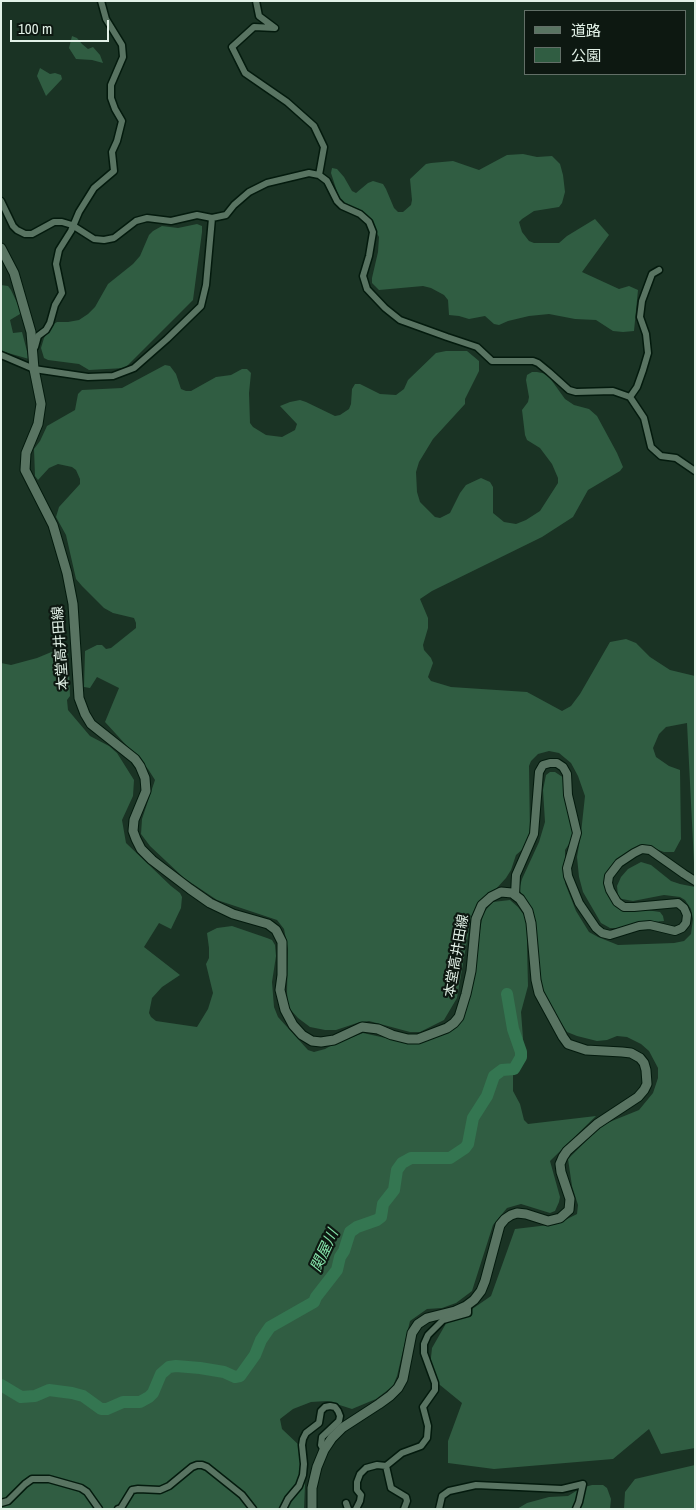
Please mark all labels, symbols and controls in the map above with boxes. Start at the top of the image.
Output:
scale bar [12,10,111,42]
legend [524,10,686,75]
text: 100 m [18,18,52,39]
text: 道路 [571,20,601,41]
text: 公園 [571,45,601,66]
street label: 本堂高井田線 [50,606,72,690]
street label: 本堂高井田線 [441,913,473,999]
water label: 関屋川 [307,1227,343,1275]

